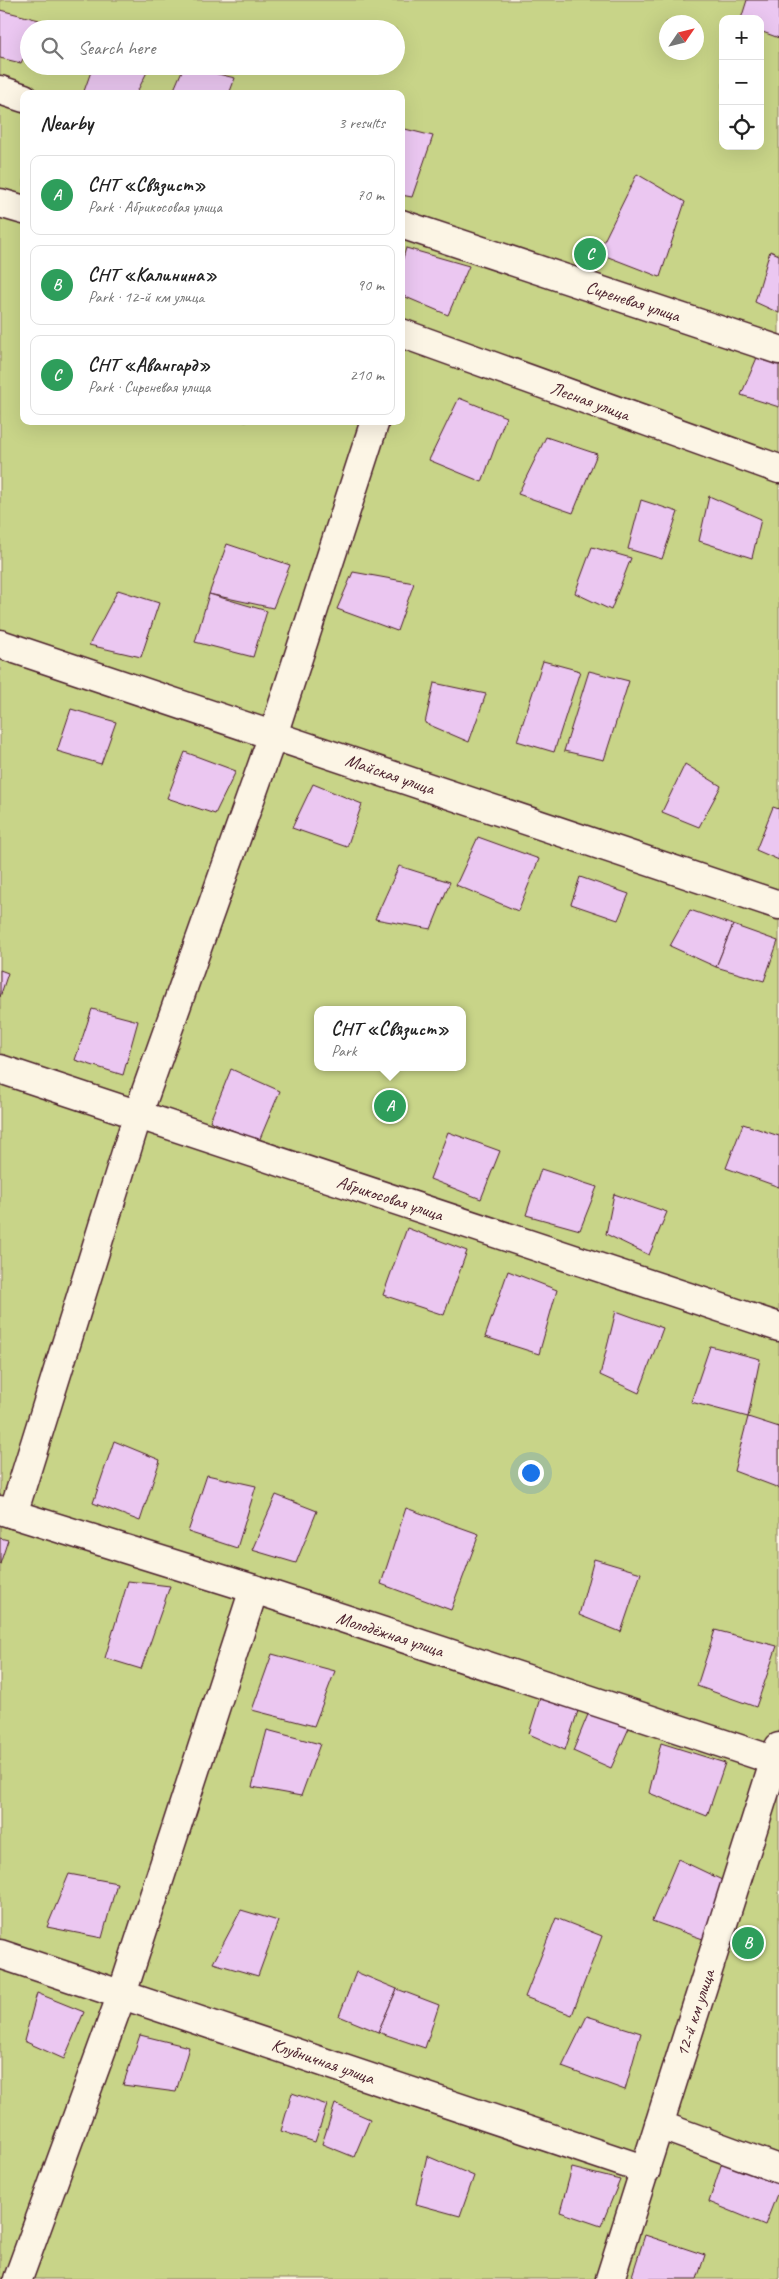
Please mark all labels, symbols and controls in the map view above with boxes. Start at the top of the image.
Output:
north arrow [659,15,704,60]
map controls [719,15,764,150]
button: + [719,15,764,60]
search box [20,20,405,75]
icon: search [38,34,66,62]
text: Search here [78,36,155,60]
button: − [719,60,764,105]
button: locate [719,105,764,150]
text: Nearby [40,110,93,136]
text: 3 results [338,113,385,133]
text: СНТ «Связист» [88,173,206,197]
text: A [53,185,61,205]
text: 70 m [357,185,384,205]
text: Park · Абрикосовая улица [88,197,222,217]
pin: C [574,235,606,273]
text: СНТ «Калинина» [88,263,217,287]
text: B [53,275,61,295]
text: 90 m [357,275,384,295]
street label: Сиреневая улица [583,276,684,327]
text: Park · 12-й км улица [88,287,204,307]
text: СНТ «Авангард» [88,353,211,377]
text: C [53,365,61,385]
text: 210 m [350,365,384,385]
text: Park · Сиреневая улица [88,377,210,397]
street label: Лесная улица [548,377,634,426]
street label: Майская улица [343,749,439,800]
popup [314,1006,466,1071]
text: СНТ «Связист» [331,1017,449,1041]
text: Park [331,1041,357,1061]
pin: A [374,1087,406,1125]
street label: Абрикосовая улица [334,1171,447,1226]
your location [518,1460,544,1486]
street label: Молодёжная улица [334,1606,448,1662]
pin: B [732,1924,764,1962]
street label: 12-й км улица [671,1965,720,2059]
street label: Клубничная улица [269,2033,378,2089]

